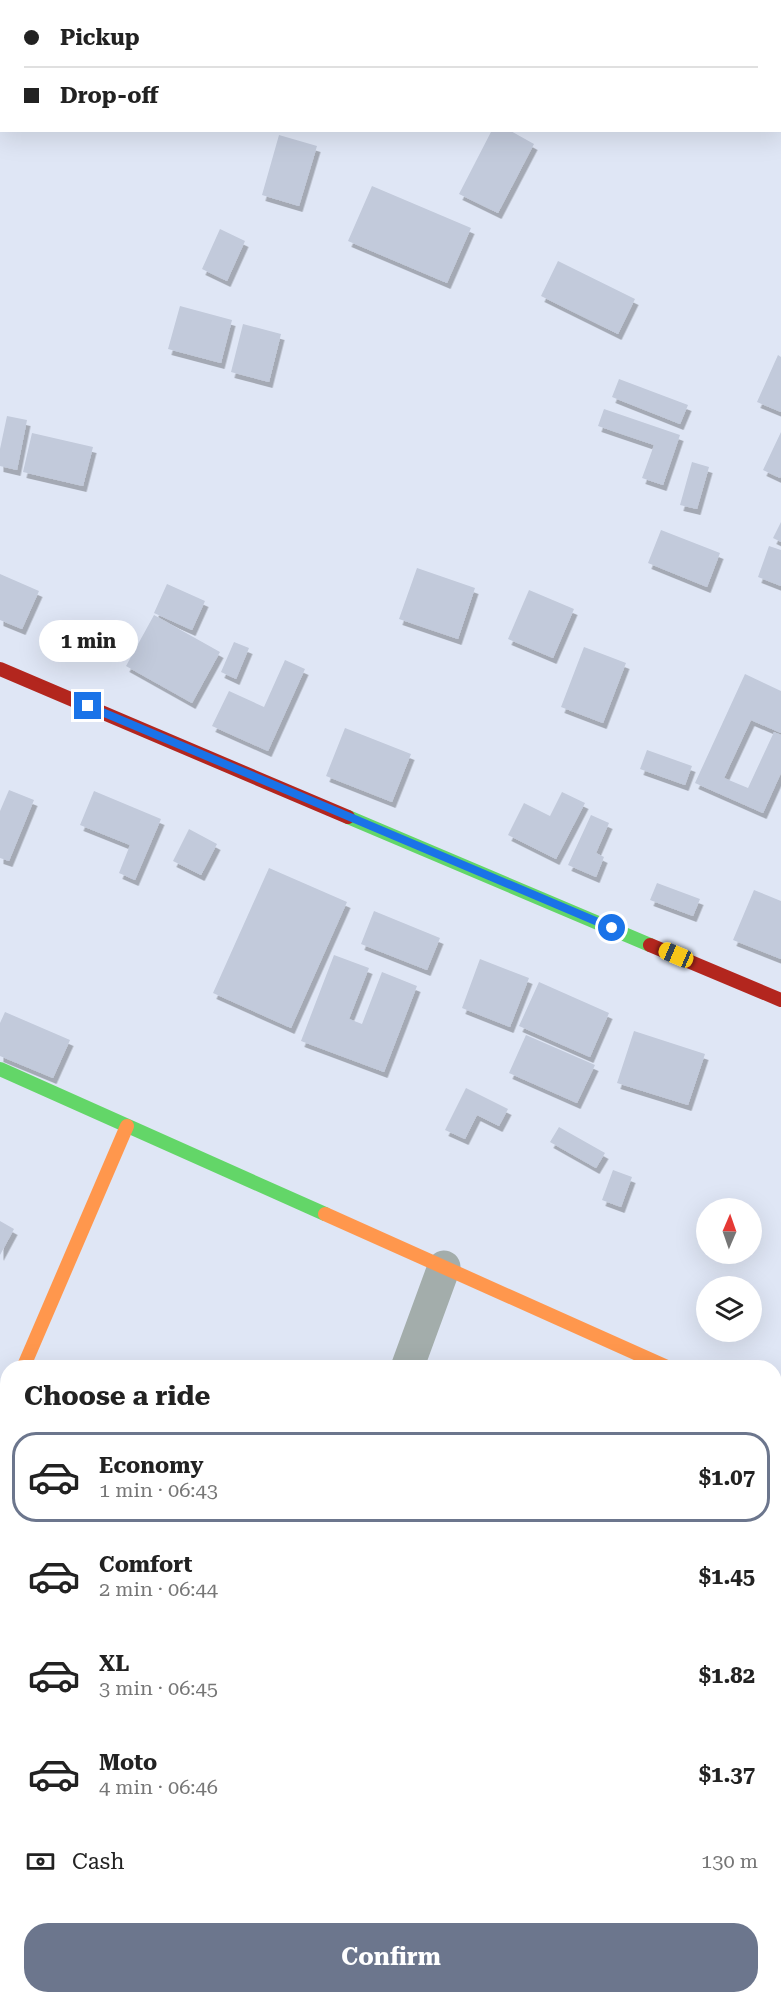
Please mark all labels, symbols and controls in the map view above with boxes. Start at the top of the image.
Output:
text: Pickup [60,25,140,50]
text: Drop-off [60,83,158,108]
callout: 1 min [38,619,138,661]
text: 1 min [61,629,116,653]
route end [74,692,101,719]
route start [598,914,625,941]
car [656,940,696,970]
north arrow [696,1198,762,1264]
map controls [696,1198,762,1342]
button: layers [696,1276,762,1342]
text: Choose a ride [24,1380,210,1412]
icon: car [27,1450,81,1504]
text: Economy [99,1453,203,1478]
text: $1.07 [699,1465,755,1490]
text: 1 min · 06:43 [99,1478,218,1502]
icon: car [27,1549,81,1603]
text: Comfort [99,1552,192,1577]
text: $1.45 [699,1564,755,1589]
text: 2 min · 06:44 [99,1577,218,1601]
icon: car [27,1648,81,1702]
text: XL [99,1651,129,1676]
text: $1.82 [699,1663,755,1688]
text: 3 min · 06:45 [99,1676,218,1700]
icon: car [27,1747,81,1801]
text: Moto [99,1750,157,1775]
text: $1.37 [699,1762,755,1787]
text: 4 min · 06:46 [99,1775,218,1799]
icon: cash [24,1845,57,1878]
text: Cash [72,1849,124,1874]
text: 130 m [701,1849,758,1873]
button: Confirm [24,1923,758,1992]

